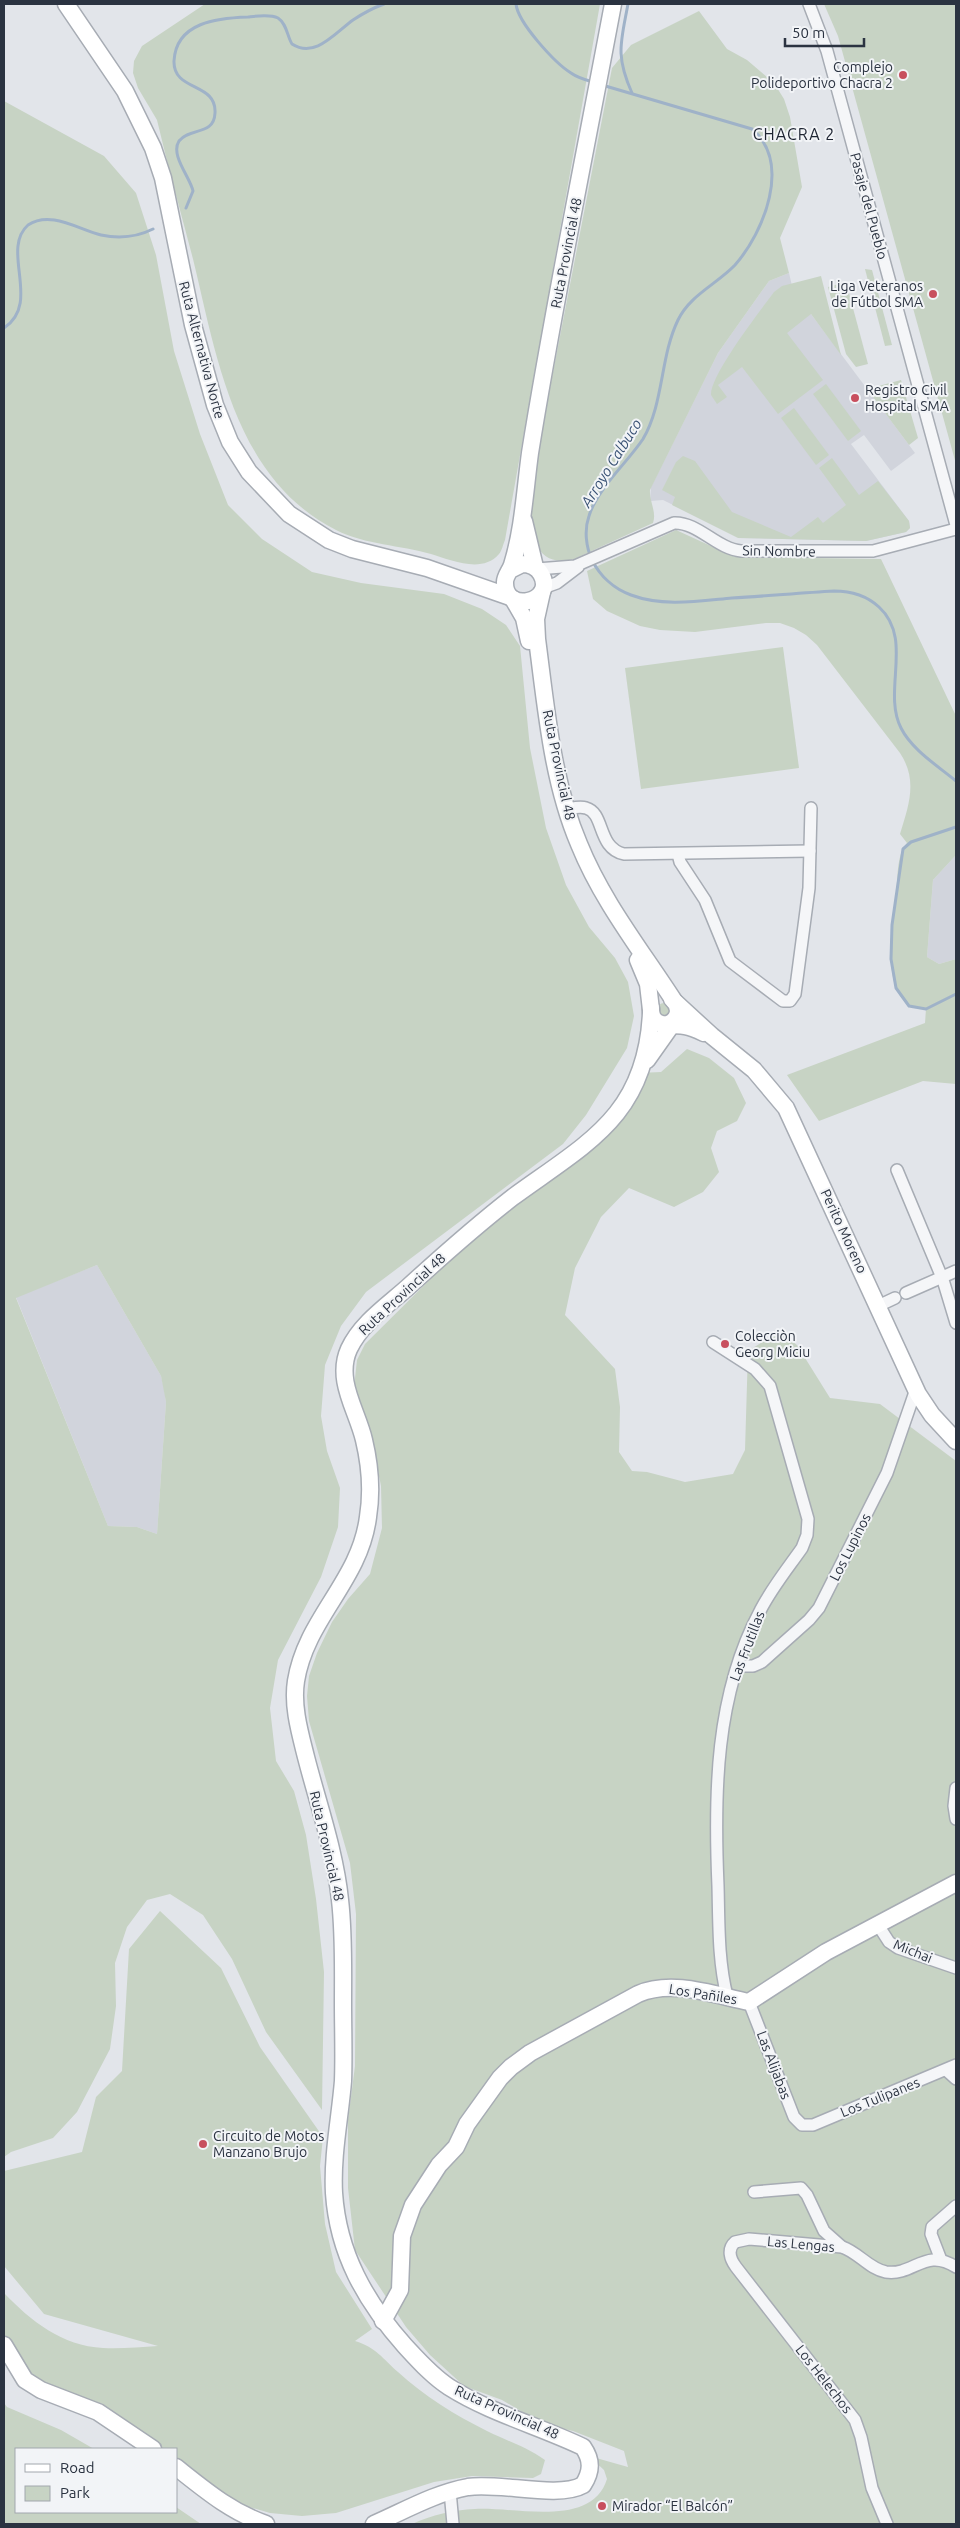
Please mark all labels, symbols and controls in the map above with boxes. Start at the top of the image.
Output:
scale bar [785,15,864,47]
text: 50 m [792,24,825,41]
place label: Complejo Polideportivo Chacra 2 [751,59,893,91]
marker: Complejo Polideportivo Chacra 2 [897,69,909,81]
district label: CHACRA 2 [753,125,835,143]
street label: Pasaje del Pueblo [847,151,891,261]
street label: Ruta Provincial 48 [547,196,585,310]
place label: Liga Veteranos de Fútbol SMA [830,278,923,310]
street label: Ruta Alternativa Norte [176,279,228,421]
marker: Liga Veteranos de Fútbol SMA [927,288,939,300]
place label: Registro Civil Hospital SMA [865,382,949,414]
marker: Registro Civil Hospital SMA [849,392,861,404]
water label: Arroyo Calbuco [577,416,645,511]
street label: Sin Nombre [742,542,816,560]
street label: Ruta Provincial 48 [539,708,579,822]
street label: Perito Moreno [818,1186,870,1276]
street label: Ruta Provincial 48 [355,1250,449,1338]
place label: Colecciòn Georg Miciu [735,1328,810,1360]
marker: Colecciòn Georg Miciu [719,1338,731,1350]
street label: Los Lupinos [826,1511,874,1583]
street label: Las Frutillas [726,1609,768,1683]
street label: Ruta Provincial 48 [307,1789,347,1903]
street label: Michai [891,1936,935,1966]
street label: Los Pañiles [668,1981,738,2007]
street label: Las Alijabas [754,2029,794,2101]
street label: Los Tulipanes [838,2074,922,2120]
place label: Circuito de Motos Manzano Brujo [213,2128,324,2160]
marker: Circuito de Motos Manzano Brujo [197,2138,209,2150]
street label: Las Lengas [767,2233,835,2255]
street label: Los Helechos [792,2342,856,2416]
street label: Ruta Provincial 48 [452,2382,562,2442]
legend [15,2448,178,2513]
text: Road [60,2459,95,2476]
text: Park [60,2484,90,2501]
place label: Mirador “El Balcón” [612,2498,733,2514]
marker: Mirador “El Balcón” [596,2500,608,2512]

